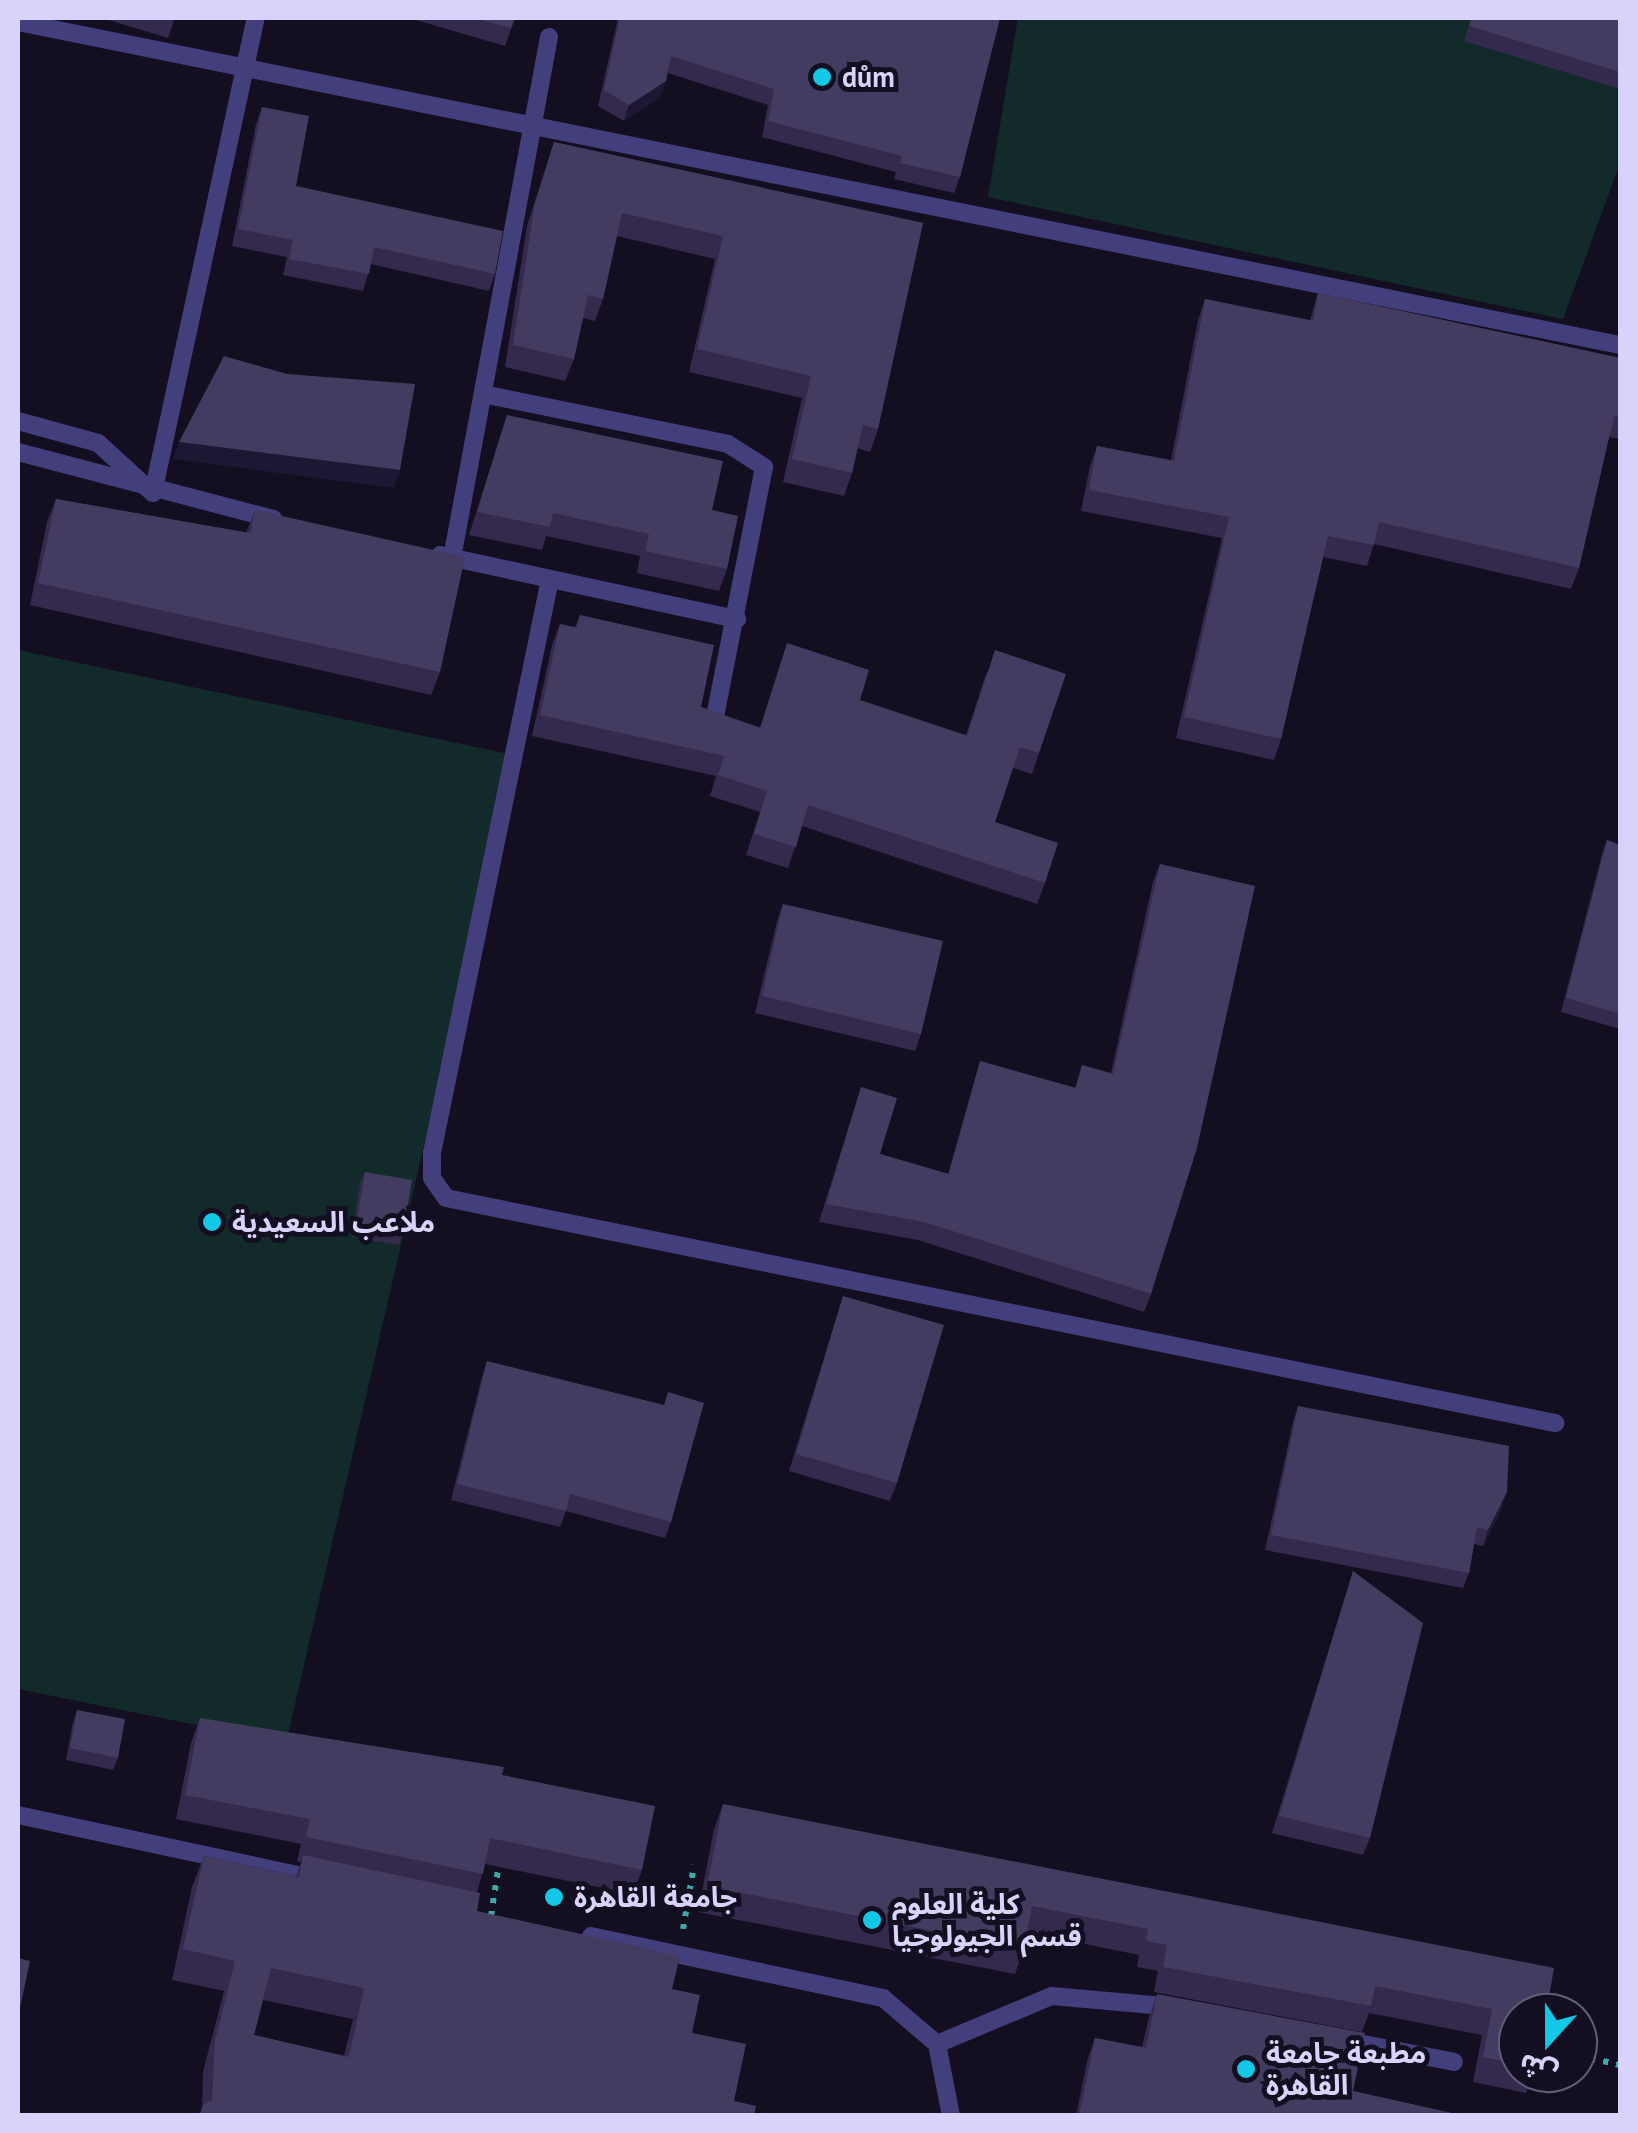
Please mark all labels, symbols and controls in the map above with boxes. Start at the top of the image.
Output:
place label: dům [842,60,895,94]
marker: dům [811,66,833,88]
place label: ملاعب السعيدية [232,1205,435,1239]
marker: ملاعب السعيدية [201,1211,223,1233]
place label: جامعة القاهرة [574,1880,737,1914]
marker: جامعة القاهرة [543,1886,565,1908]
place label: كلية العلوم قسم الجيولوجيا [892,1887,1082,1953]
marker: كلية العلوم قسم الجيولوجيا [861,1909,883,1931]
north arrow [1498,1993,1598,2093]
place label: مطبعة جامعة القاهرة [1266,2036,1426,2102]
text: ش [1513,2045,1562,2094]
marker: مطبعة جامعة القاهرة [1235,2058,1257,2080]

